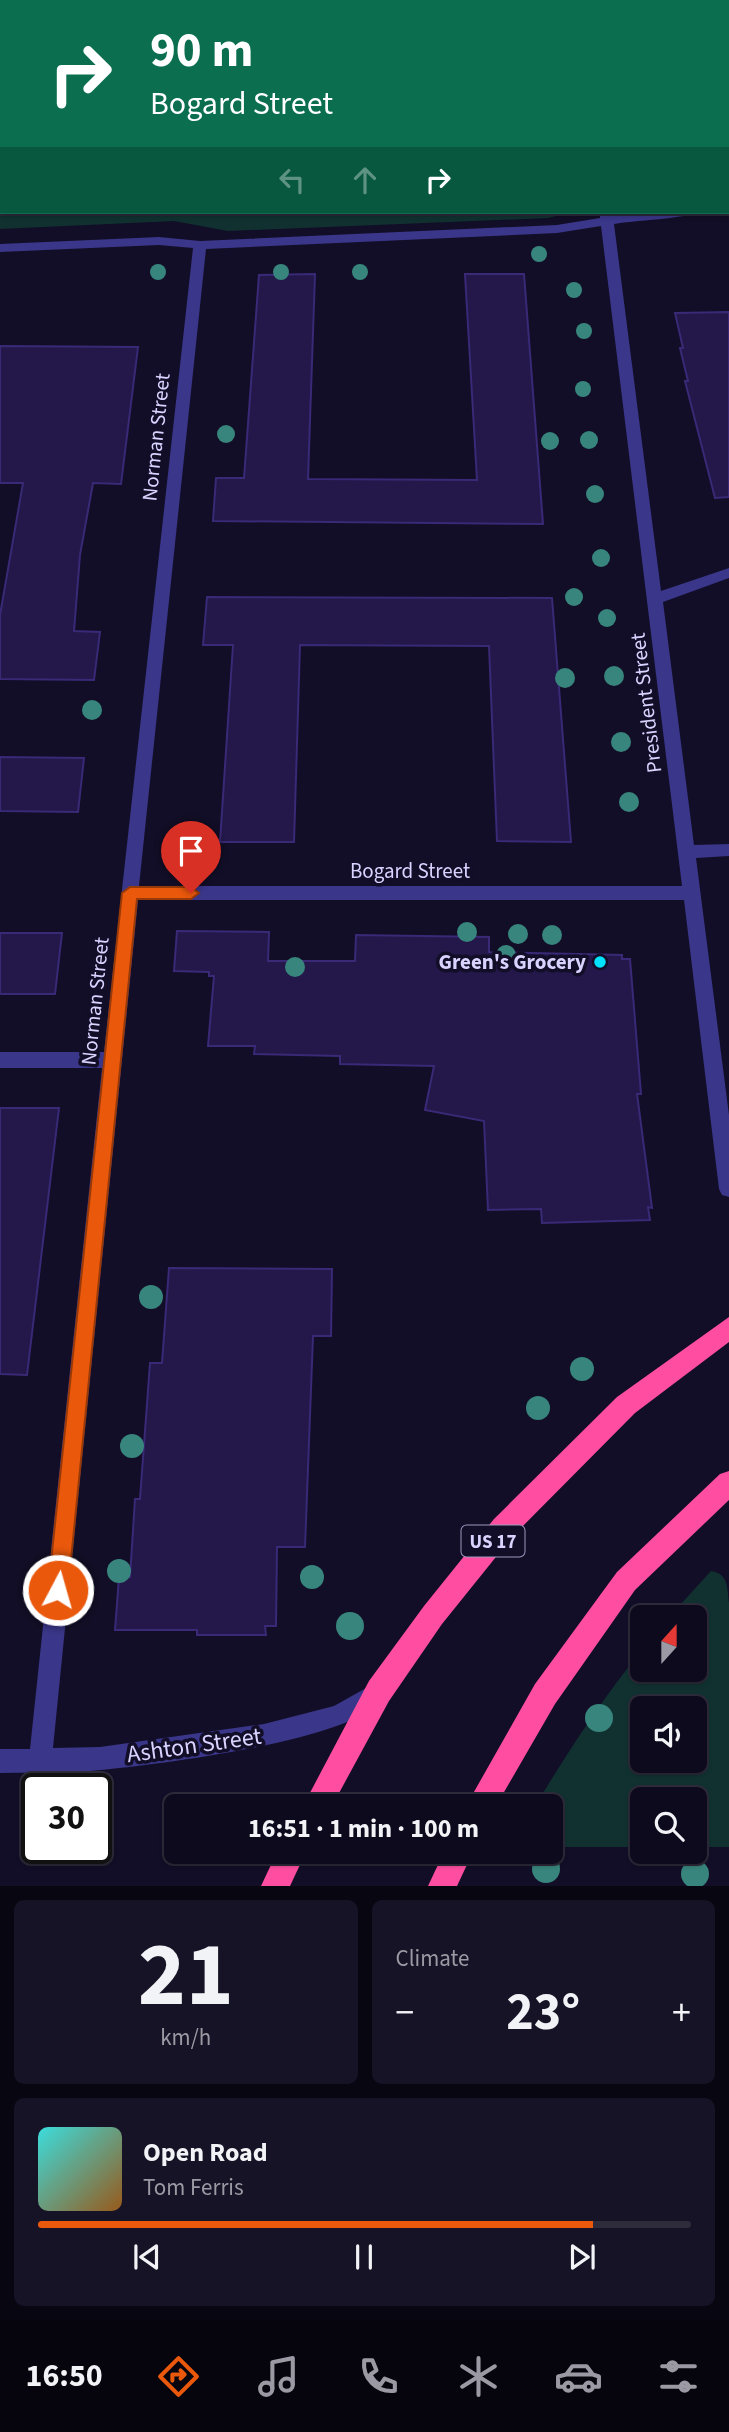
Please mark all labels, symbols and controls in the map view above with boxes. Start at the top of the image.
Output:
text: 90 m [150,16,254,86]
icon: right [35,28,126,119]
text: Bogard Street [150,81,333,127]
icon: left [273,161,311,199]
icon: ahead [346,161,384,199]
icon: right [419,161,457,199]
street label: Norman Street [134,372,178,502]
street label: President Street [623,631,669,775]
pin [161,821,221,893]
icon: arrive [172,832,210,870]
street label: Bogard Street [350,856,470,886]
street label: Norman Street [73,936,117,1066]
place label: Green's Grocery [439,947,586,977]
marker: Green's Grocery [592,954,608,970]
road number: US 17 [462,1526,524,1556]
position arrow [21,1553,95,1627]
north arrow [630,1605,707,1682]
map controls [630,1605,707,1864]
button: sound [630,1696,707,1773]
street label: Ashton Street [125,1719,264,1772]
speed limit sign: 30 [21,1773,112,1864]
button: search [630,1787,707,1864]
text: 16:51 · 1 min · 100 m [248,1810,479,1847]
text: 21 [138,1911,234,2040]
text: Climate [396,1942,469,1975]
text: 23° [506,1976,580,2050]
text: − [396,1986,414,2040]
text: + [672,1986,691,2040]
text: km/h [160,2021,211,2054]
text: Open Road [143,2134,268,2171]
text: Tom Ferris [143,2171,244,2204]
icon: previous [128,2238,166,2276]
icon: pause [345,2238,383,2276]
icon: next [563,2238,601,2276]
icon: directions [154,2352,203,2401]
icon: music [254,2352,303,2401]
icon: phone [354,2352,403,2401]
icon: climate [454,2352,503,2401]
icon: car [554,2352,603,2401]
icon: filters [654,2352,703,2401]
text: 16:50 [26,2353,103,2399]

